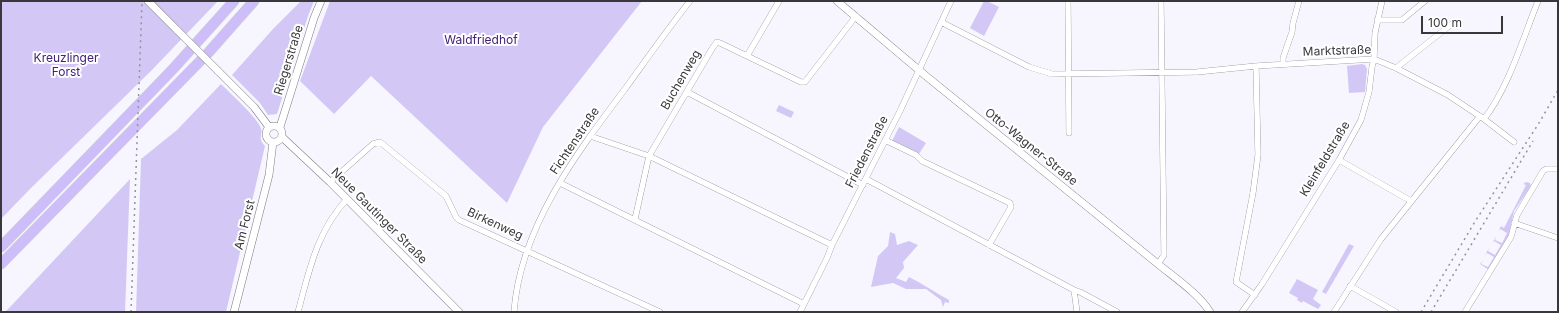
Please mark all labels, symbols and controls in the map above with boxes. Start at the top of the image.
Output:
scale bar [1423,8,1505,34]
text: 100 m [1428,15,1462,30]
street label: Riegerstraße [272,23,306,97]
park label: Waldfriedhof [444,33,518,47]
street label: Marktstraße [1302,43,1372,59]
street label: Buchenweg [658,47,704,113]
park label: Kreuzlinger Forst [34,51,98,79]
street label: Fichtenstraße [547,105,603,177]
street label: Otto-Wagner-Straße [982,105,1080,189]
street label: Friedenstraße [843,114,891,190]
street label: Kleinfeldstraße [1297,119,1353,199]
street label: Neue Gautinger Straße [328,165,430,267]
street label: Am Forst [232,199,258,251]
street label: Birkenweg [465,205,525,243]

